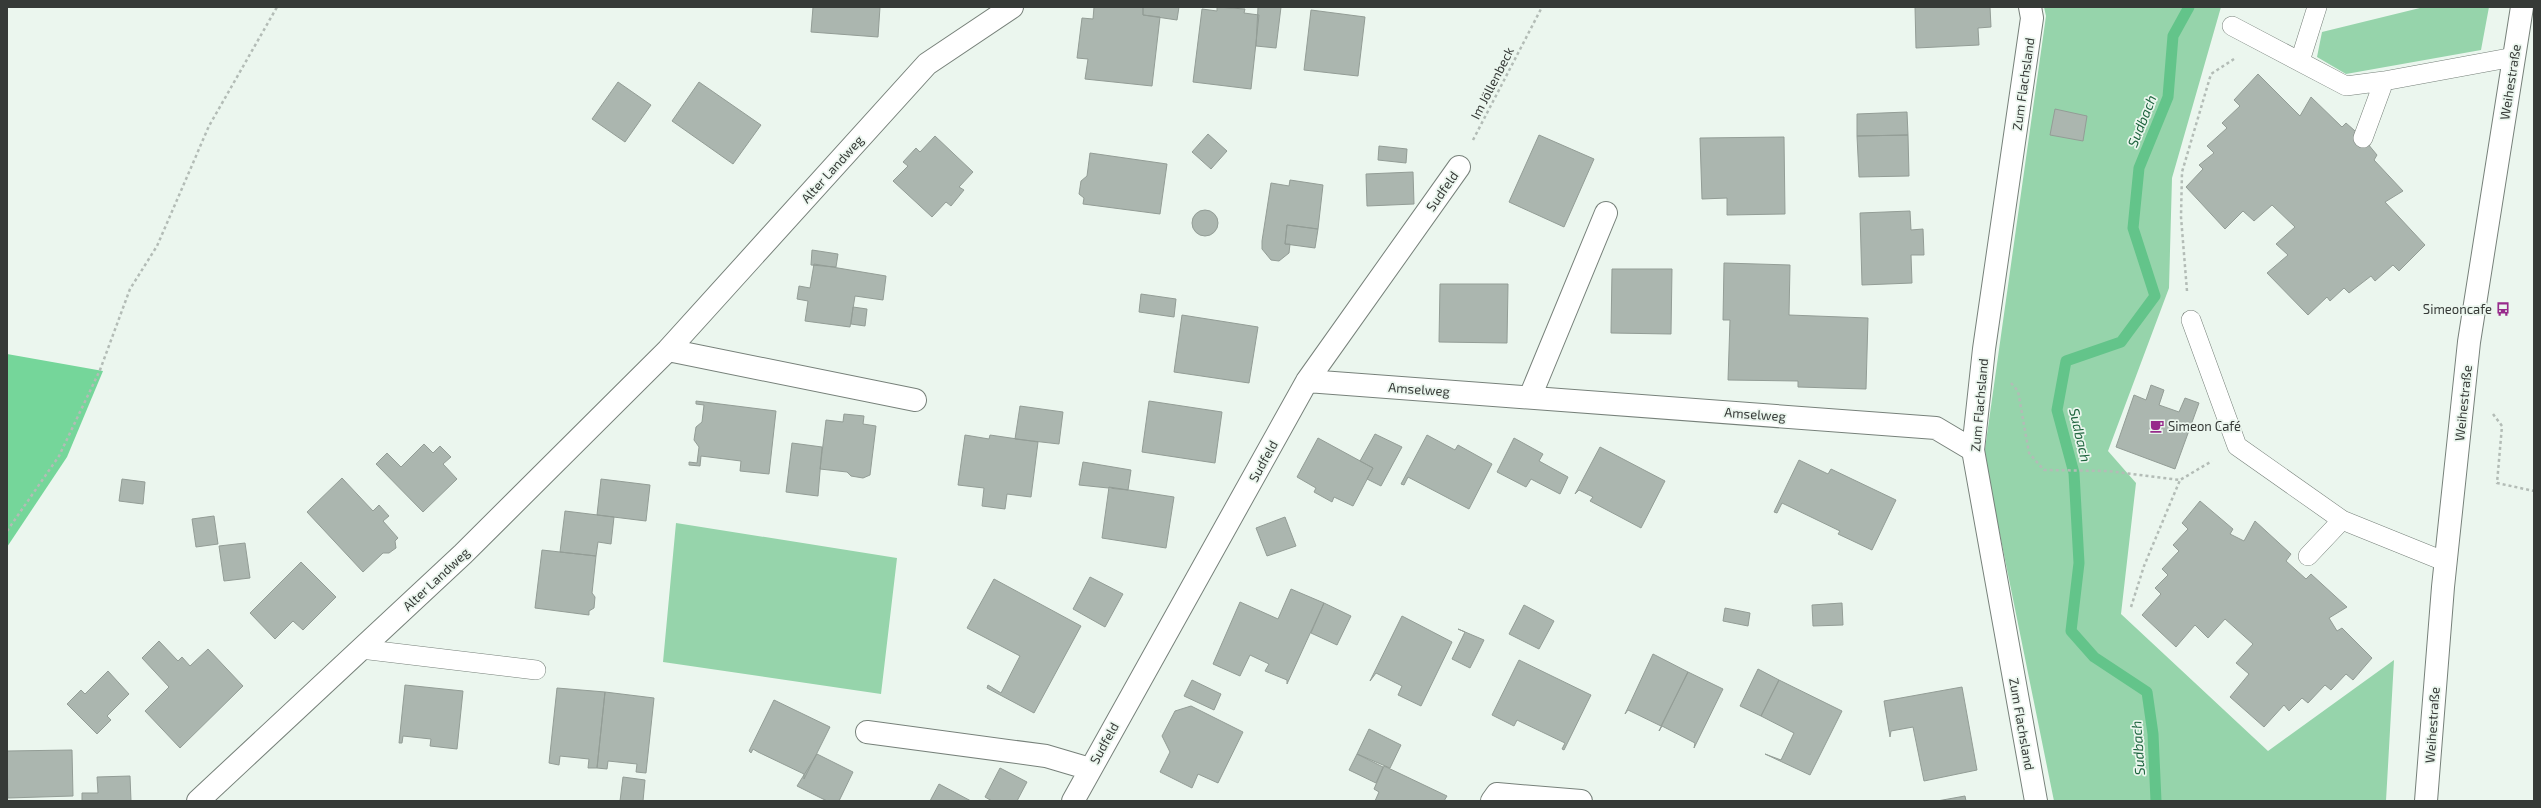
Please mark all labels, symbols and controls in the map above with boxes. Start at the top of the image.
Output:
street label: Zum Flachsland [2009,37,2037,131]
street label: Weihestraße [2496,43,2524,121]
street label: Im Jöllenbeck [1467,44,1517,122]
water label: Sudbach [2123,92,2160,149]
street label: Alter Landweg [797,132,867,206]
street label: Sudfeld [1422,168,1462,214]
place label: Simeoncafe [2423,301,2492,317]
bus stop icon: Simeoncafe [2495,301,2511,317]
street label: Zum Flachsland [1967,358,1991,452]
street label: Weihestraße [2451,364,2475,442]
street label: Amselweg [1388,379,1450,399]
street label: Amselweg [1724,404,1786,424]
water label: Sudbach [2066,406,2095,463]
cafe icon: Simeon Café [2149,418,2165,434]
place label: Simeon Café [2168,418,2241,434]
street label: Sudfeld [1245,437,1281,485]
street label: Alter Landweg [399,544,473,614]
street label: Zum Flachsland [2006,677,2038,771]
street label: Weihestraße [2421,686,2443,764]
street label: Sudfeld [1086,719,1122,767]
water label: Sudbach [2127,720,2148,776]

